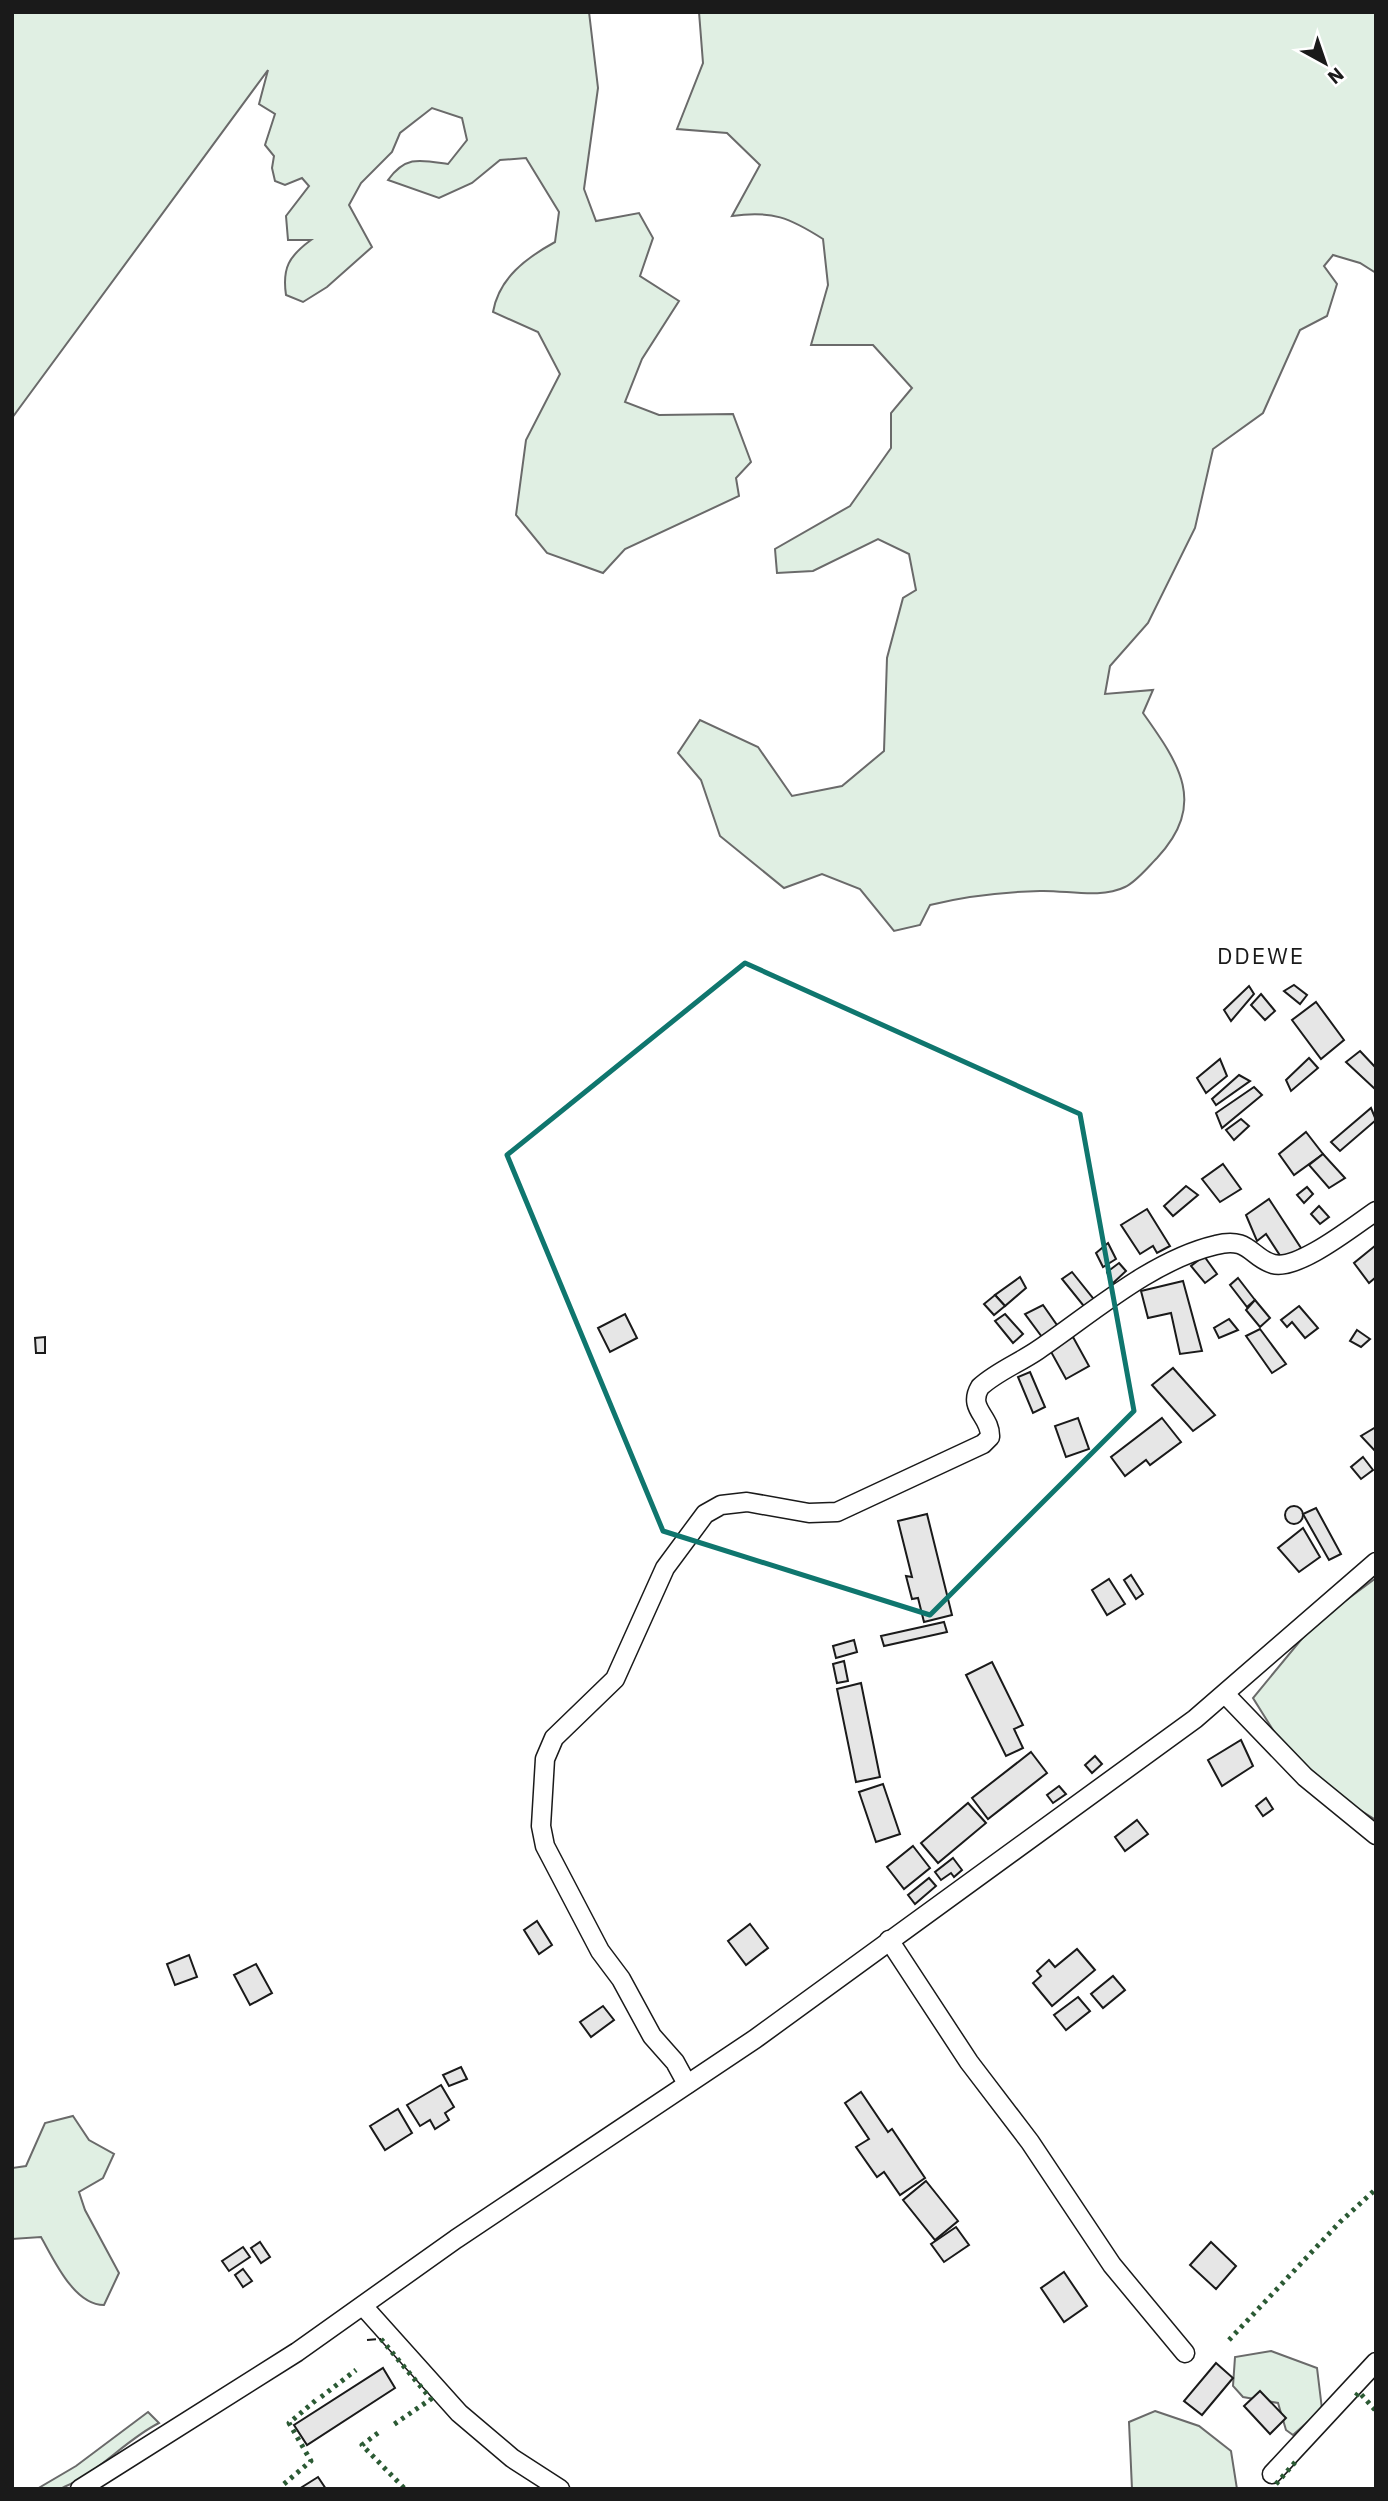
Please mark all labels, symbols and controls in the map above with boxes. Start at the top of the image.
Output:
north arrow [1290,28,1360,98]
text: N [1323,62,1349,90]
district label: DDEWE [1217,940,1305,970]

